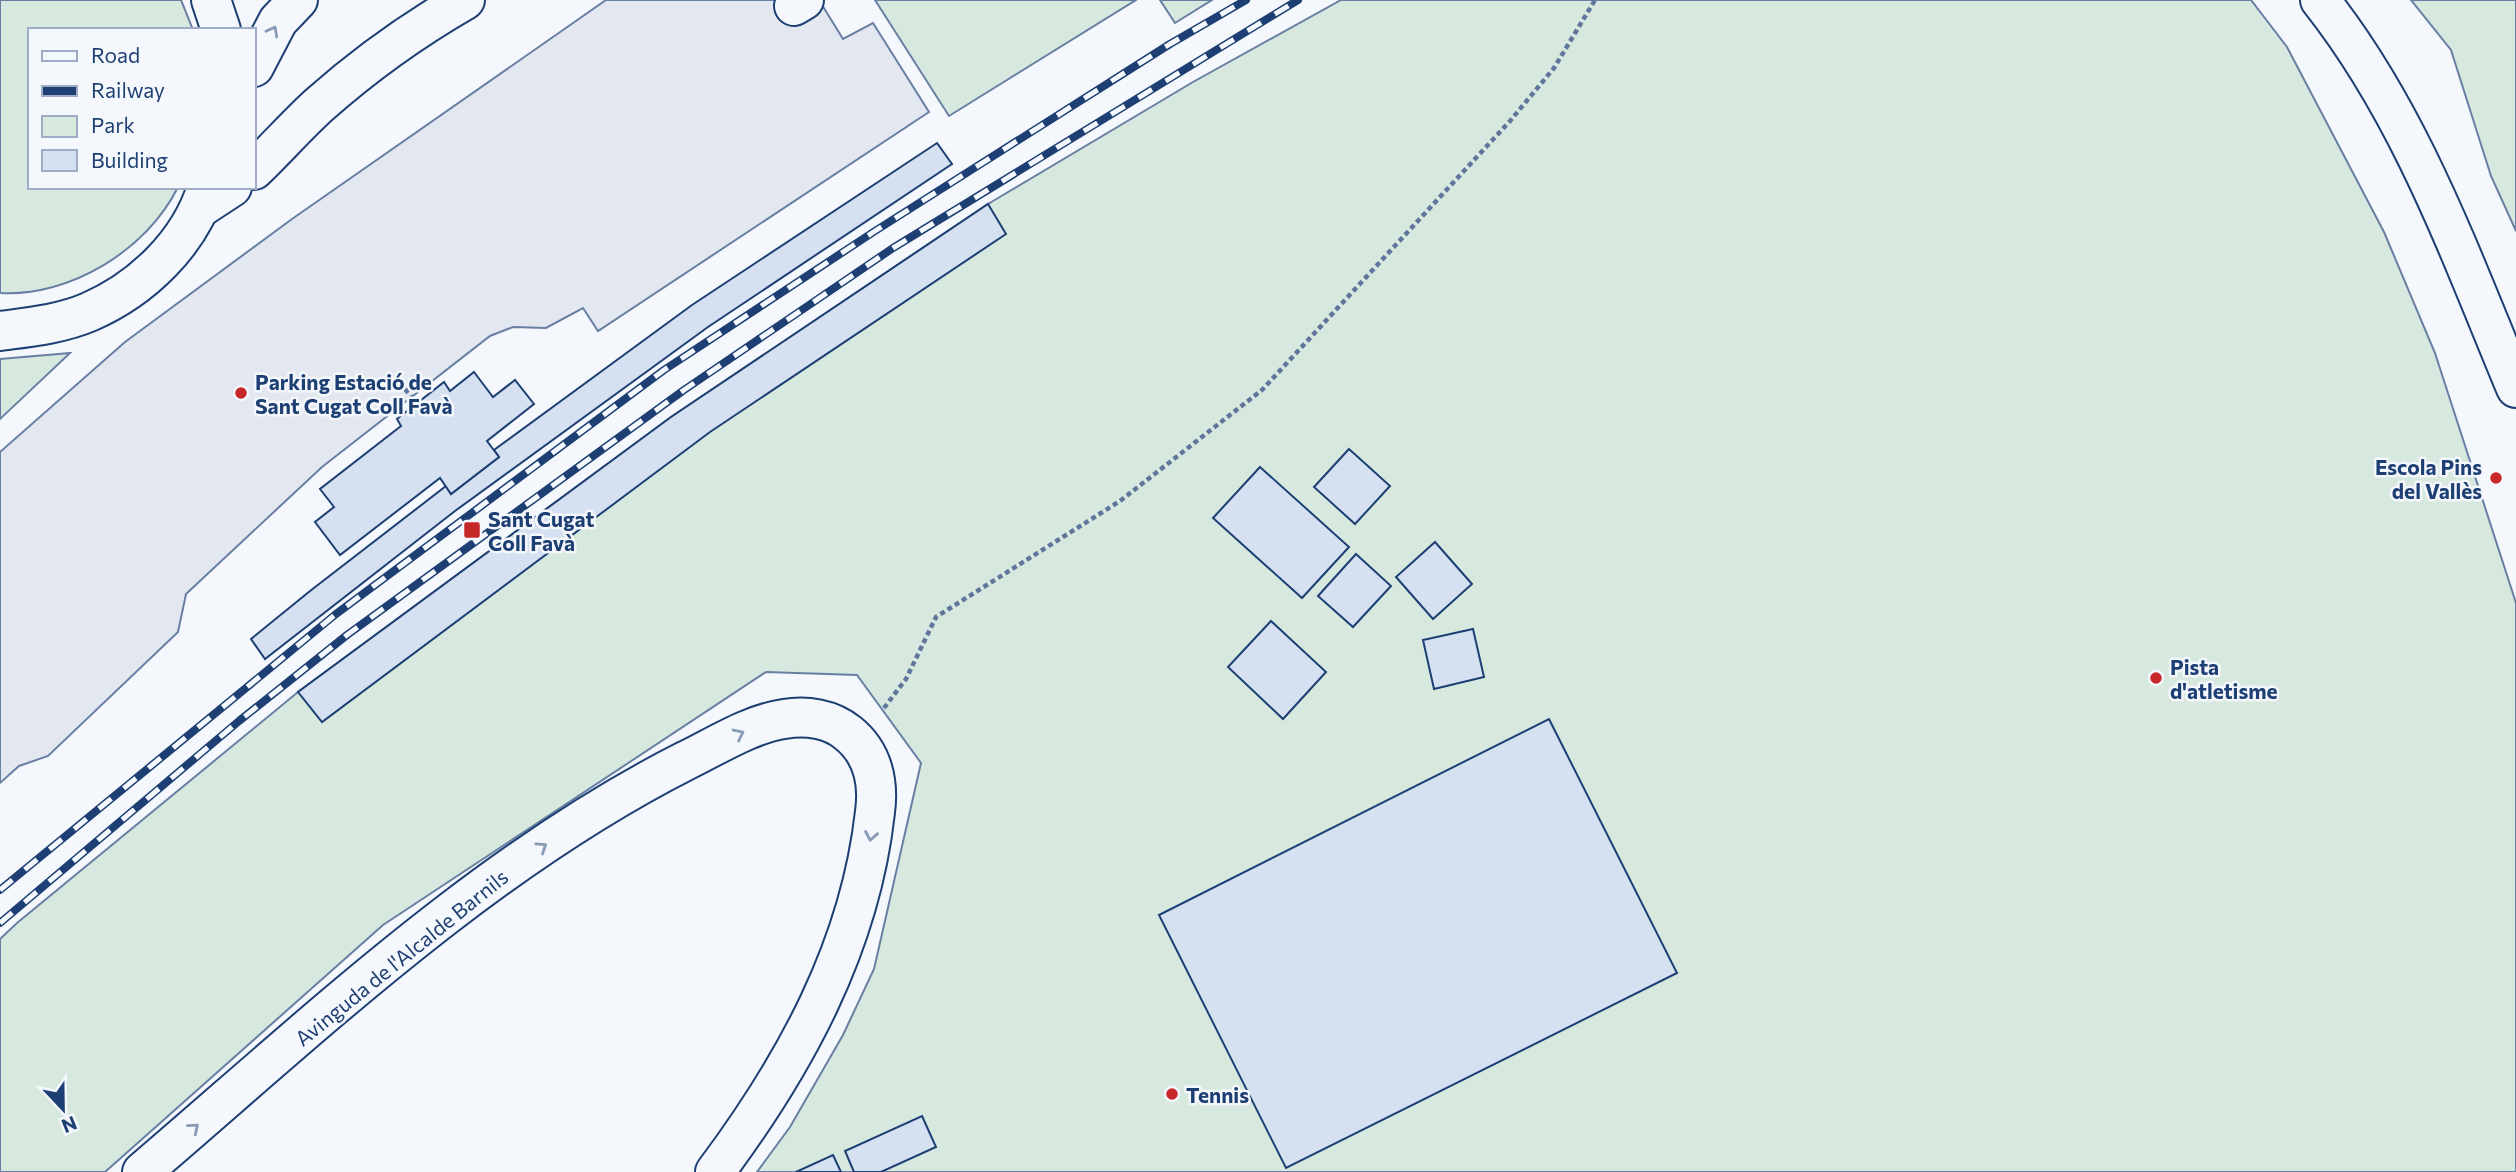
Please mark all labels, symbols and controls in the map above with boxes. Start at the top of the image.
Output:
one-way arrow [265,26,278,39]
legend [28,28,256,189]
text: Road [91,42,140,67]
text: Railway [91,77,165,102]
text: Park [91,112,135,137]
text: Building [91,147,168,172]
place label: Parking Estació de Sant Cugat Coll Favà [255,369,452,418]
marker: Parking Estació de Sant Cugat Coll Favà [233,385,249,401]
place label: Escola Pins del Vallès [2375,454,2482,503]
marker: Escola Pins del Vallès [2488,470,2504,486]
place label: Sant Cugat Coll Favà [488,506,595,555]
marker: Sant Cugat Coll Favà [462,520,482,540]
place label: Pista d'atletisme [2170,654,2278,703]
marker: Pista d'atletisme [2148,670,2164,686]
one-way arrow [732,729,744,743]
one-way arrow [864,830,879,842]
one-way arrow [534,843,547,855]
street label: Avinguda de l'Alcalde Barnils [289,863,513,1051]
north arrow [28,1074,98,1144]
place label: Tennis [1186,1082,1249,1107]
marker: Tennis [1164,1086,1180,1102]
text: N [59,1112,80,1139]
one-way arrow [185,1124,198,1136]

